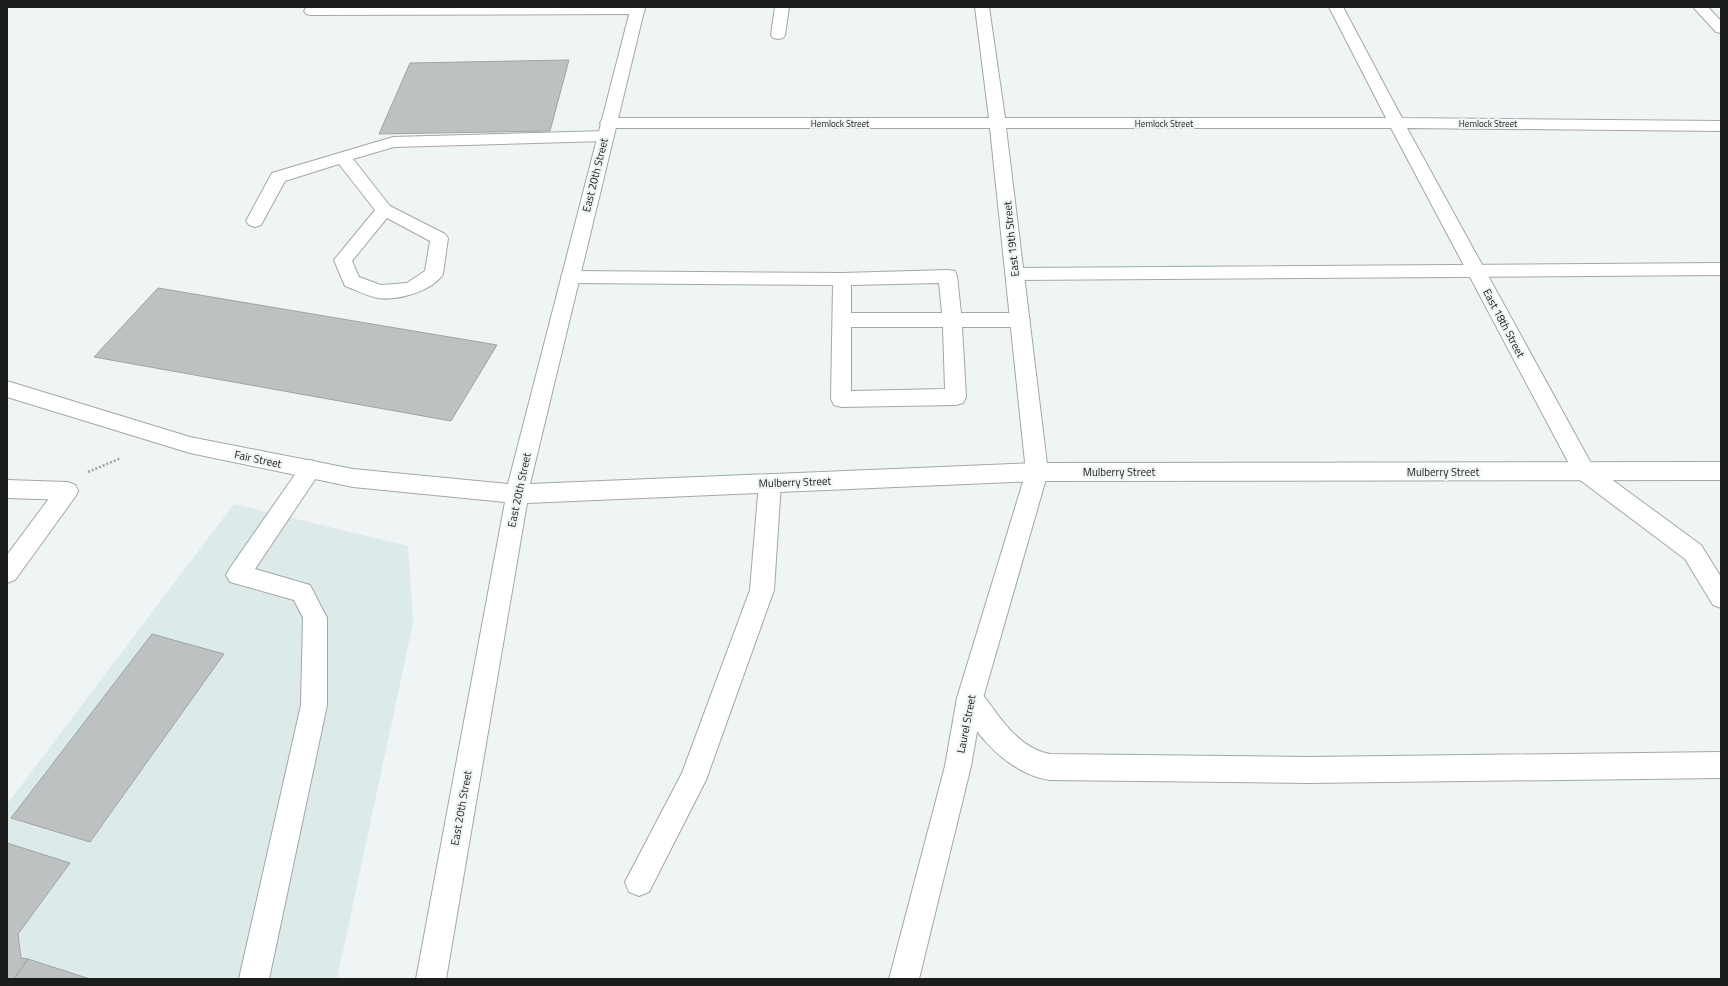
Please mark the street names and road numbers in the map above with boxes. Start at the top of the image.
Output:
street label: Hemlock Street [811,117,870,130]
street label: Hemlock Street [1135,117,1194,130]
street label: Hemlock Street [1459,117,1518,130]
street label: East 20th Street [578,136,612,214]
street label: East 19th Street [999,200,1023,278]
street label: East 18th Street [1479,286,1529,360]
street label: Fair Street [233,446,283,472]
street label: East 20th Street [503,451,535,529]
street label: Mulberry Street [1083,464,1155,480]
street label: Mulberry Street [1407,464,1479,480]
street label: Mulberry Street [758,473,832,491]
street label: Laurel Street [952,693,980,755]
street label: East 20th Street [447,769,475,847]

